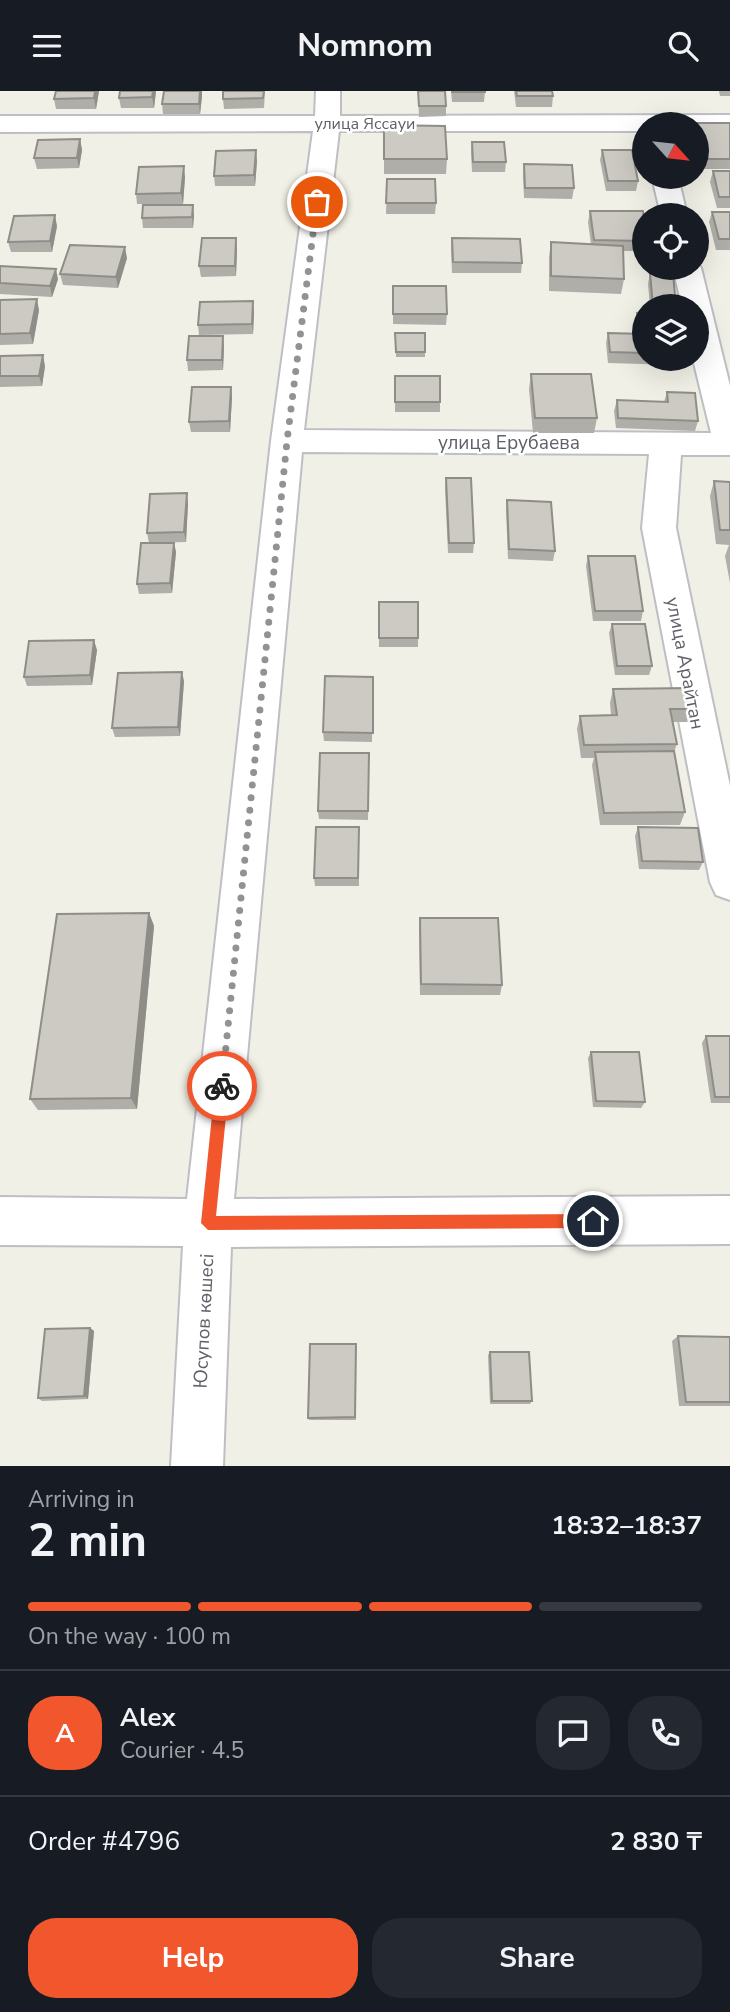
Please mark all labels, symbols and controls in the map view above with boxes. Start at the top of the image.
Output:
text: Nomnom [297,24,433,67]
icon: menu [28,27,66,65]
icon: search [664,27,702,65]
north arrow [632,112,709,189]
map controls [632,112,709,371]
street label: улица Яссауи [315,113,415,135]
pin [287,172,347,232]
icon: bag [298,183,336,221]
button: locate [632,203,709,280]
button: layers [632,294,709,371]
street label: улица Ерубаева [438,430,580,456]
street label: улица Арайтан [659,595,711,732]
courier [187,1051,257,1121]
icon: bike [203,1067,241,1105]
pin [563,1191,623,1251]
icon: home [574,1202,612,1240]
street label: Юсупов көшесі [187,1253,221,1389]
text: Arriving in [28,1484,135,1515]
text: 18:32–18:37 [551,1508,702,1543]
text: 2 min [28,1509,147,1572]
text: On the way · 100 m [28,1621,231,1652]
button: chat [536,1696,610,1770]
button: phone [628,1696,702,1770]
text: Alex [120,1700,176,1735]
text: A [55,1716,75,1751]
text: Courier · 4.5 [120,1735,244,1766]
text: Order #4796 [28,1824,180,1859]
text: 2 830 ₸ [610,1824,702,1859]
button: Help [28,1918,358,1998]
button: Share [372,1918,702,1998]

